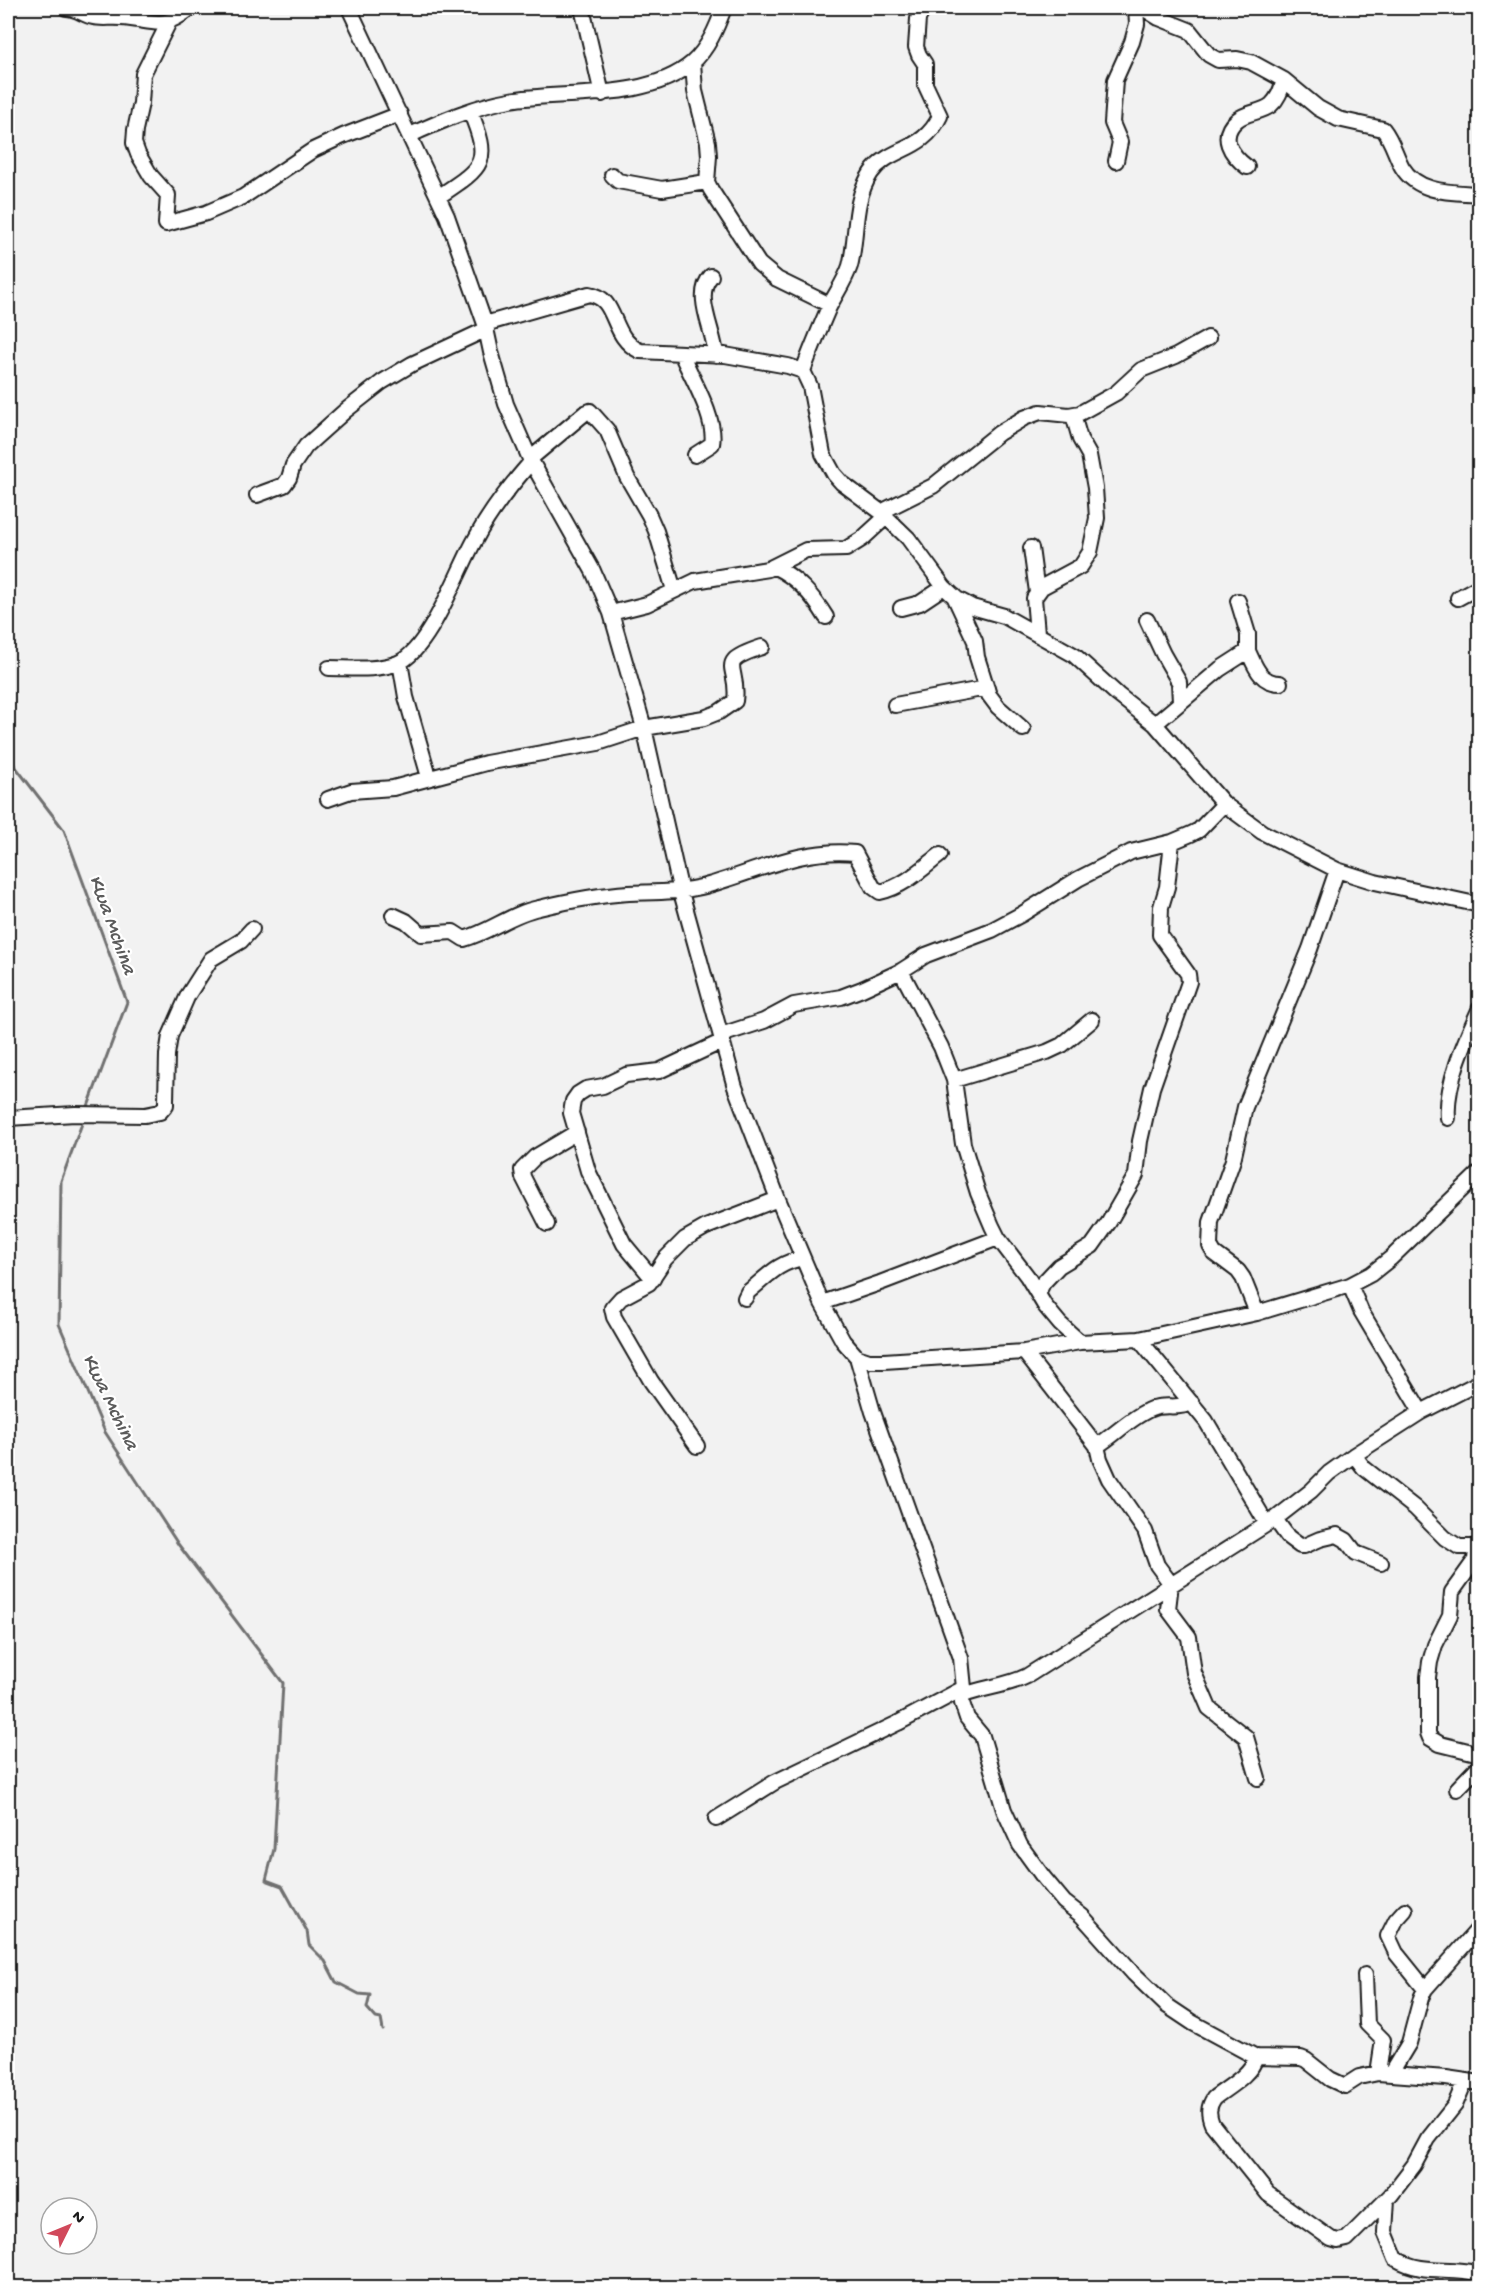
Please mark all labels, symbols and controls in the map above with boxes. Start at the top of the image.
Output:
water label: Kwa Mchina [81,872,141,979]
water label: Kwa Mchina [75,1350,143,1456]
north arrow [39,2196,99,2256]
text: N [67,2208,88,2229]

